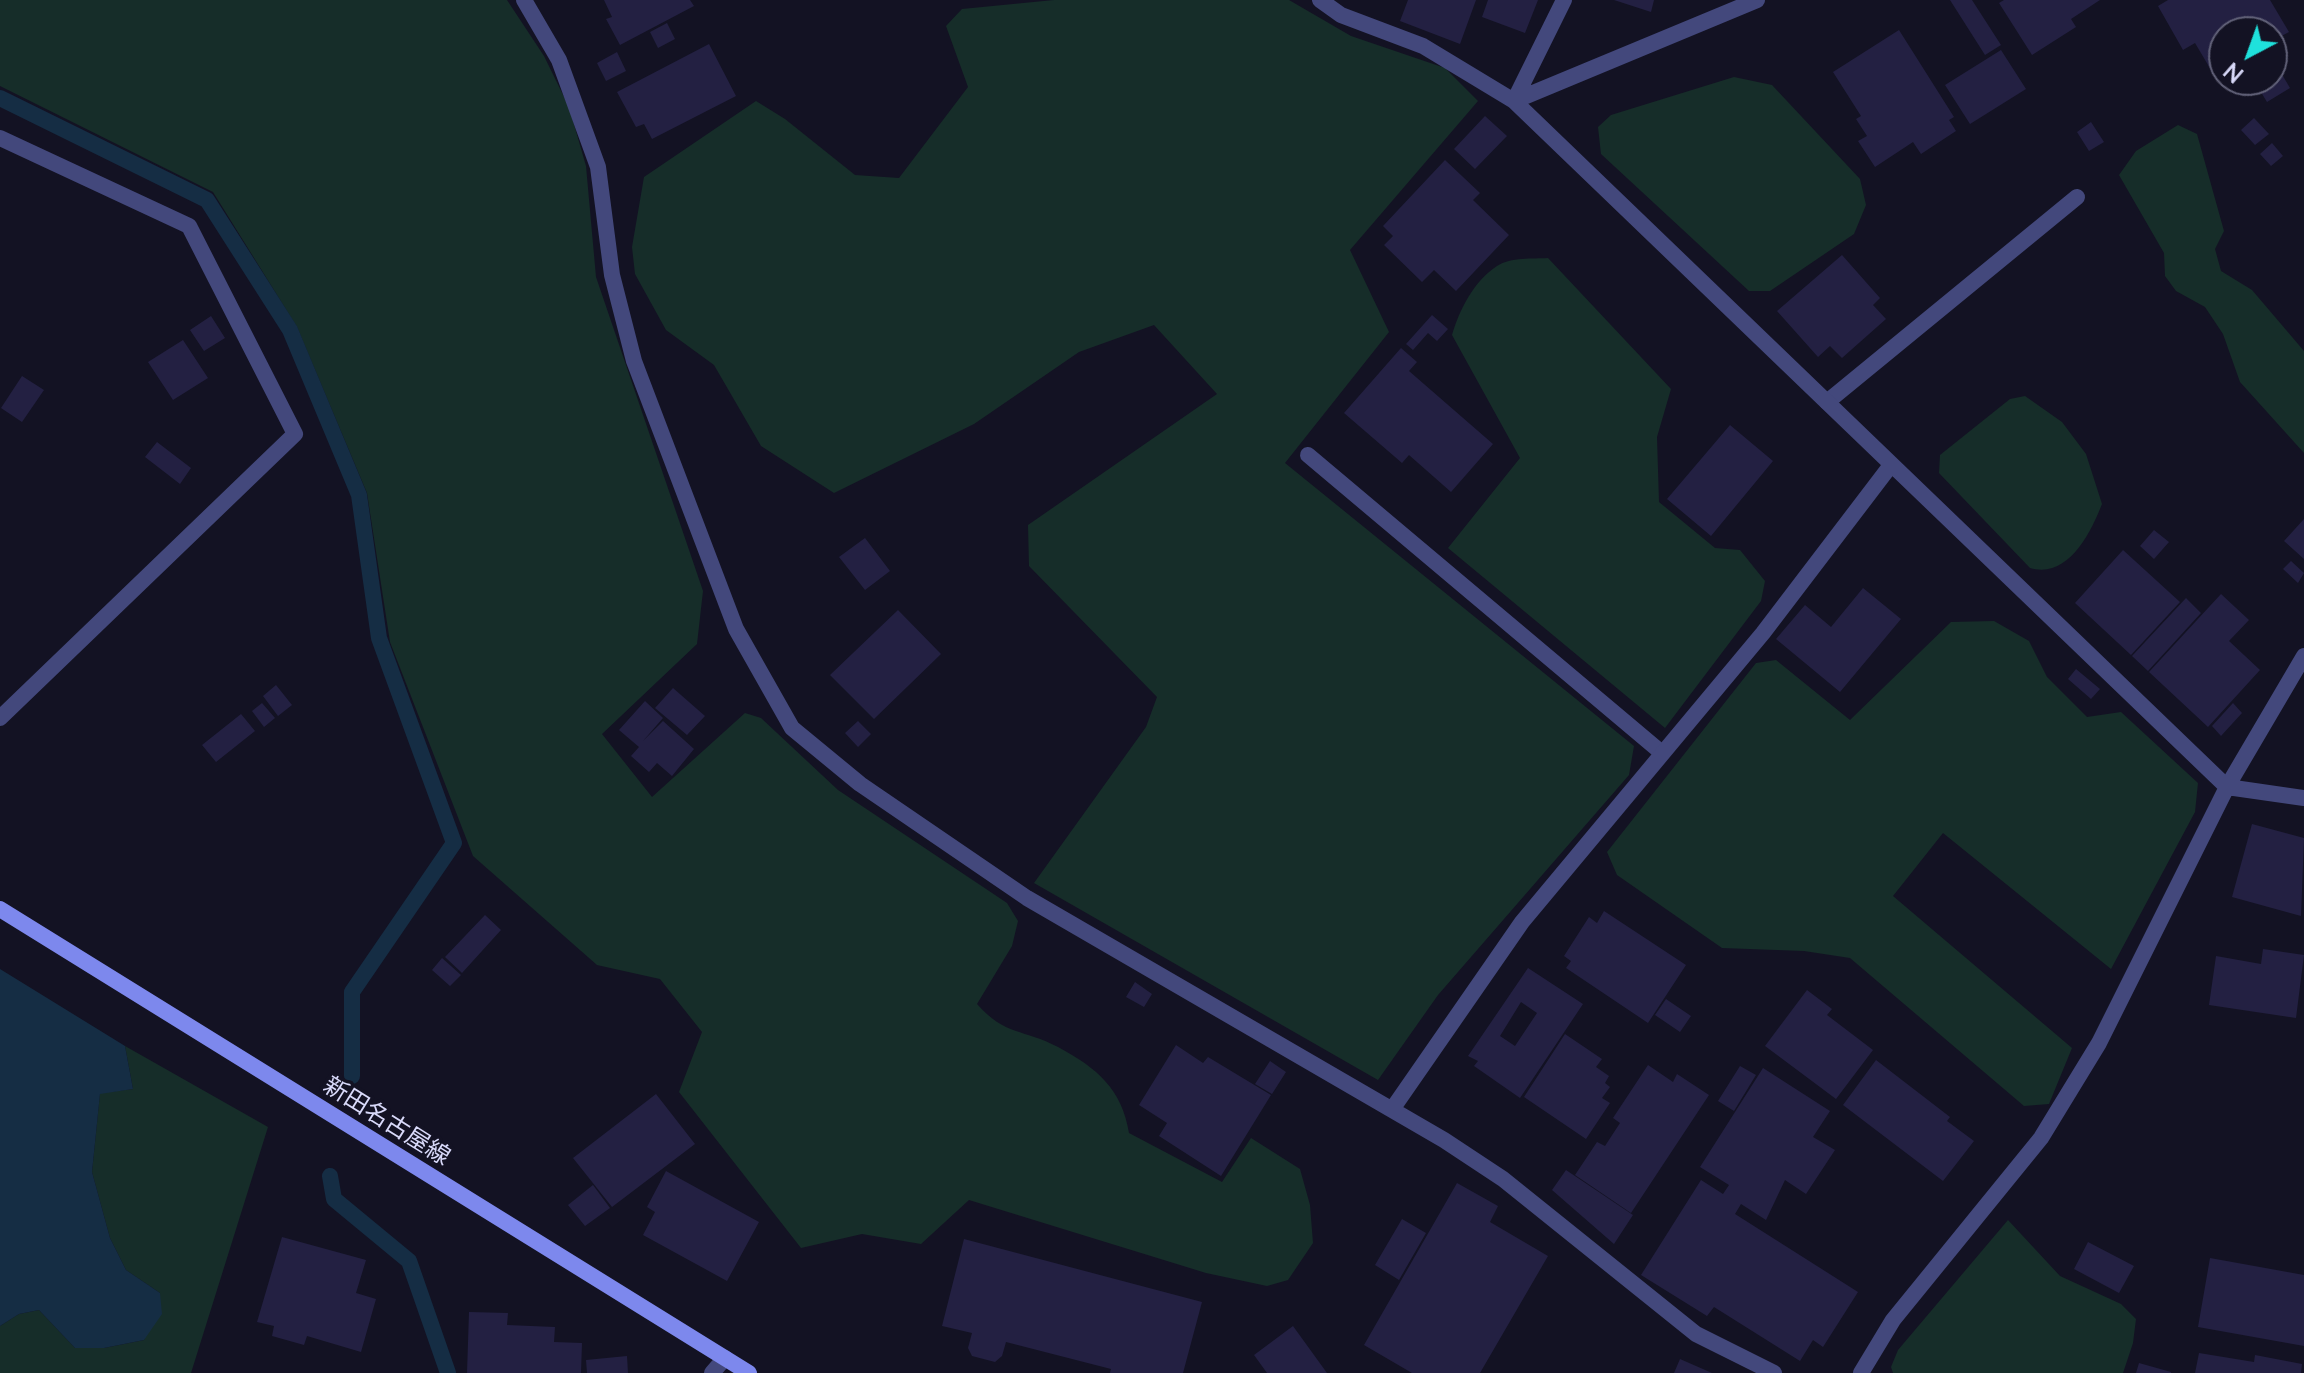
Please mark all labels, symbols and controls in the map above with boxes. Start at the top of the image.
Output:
north arrow [2208,16,2288,96]
text: N [2218,57,2248,89]
street label: 新田名古屋線 [318,1071,456,1171]

